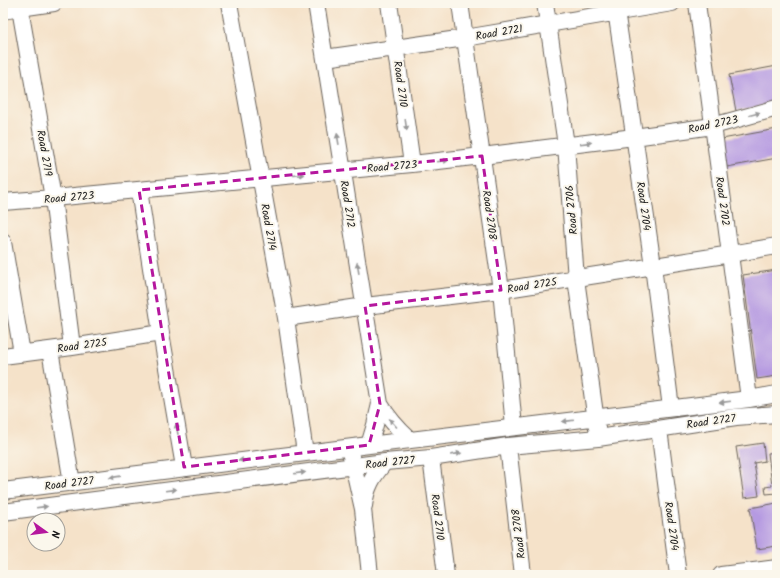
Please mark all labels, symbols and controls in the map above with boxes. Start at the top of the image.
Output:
street label: Road 2721 [474,20,524,46]
street label: Road 2710 [388,60,412,109]
street label: Road 2723 [687,111,740,139]
one-way arrow [749,111,761,117]
one-way arrow [403,119,409,131]
street label: Road 2719 [31,129,57,178]
one-way arrow [335,133,341,145]
one-way arrow [580,140,592,146]
street label: Road 2723 [366,156,418,178]
one-way arrow [437,158,449,164]
one-way arrow [293,172,306,178]
street label: Road 2702 [710,175,734,227]
street label: Road 2712 [334,179,360,229]
street label: Road 2704 [631,180,655,232]
street label: Road 2706 [561,184,583,235]
street label: Road 2723 [43,187,95,209]
street label: Road 2708 [477,189,501,242]
street label: Road 2714 [255,202,281,252]
one-way arrow [355,262,361,274]
street label: Road 2725 [506,273,559,299]
street label: Road 2725 [56,333,109,358]
one-way arrow [719,399,731,405]
street label: Road 2727 [685,410,738,434]
one-way arrow [389,418,398,429]
one-way arrow [562,418,574,424]
one-way arrow [174,423,180,435]
street label: Road 2727 [365,451,417,475]
one-way arrow [450,451,462,457]
one-way arrow [238,457,250,463]
one-way arrow [293,470,306,476]
street label: Road 2727 [44,472,96,496]
one-way arrow [109,474,121,480]
one-way arrow [165,487,177,493]
street label: Road 2710 [425,493,449,542]
street label: Road 2704 [659,500,683,552]
one-way arrow [36,504,48,510]
street label: Road 2708 [507,508,531,560]
north arrow [26,512,66,552]
text: N [45,529,64,540]

